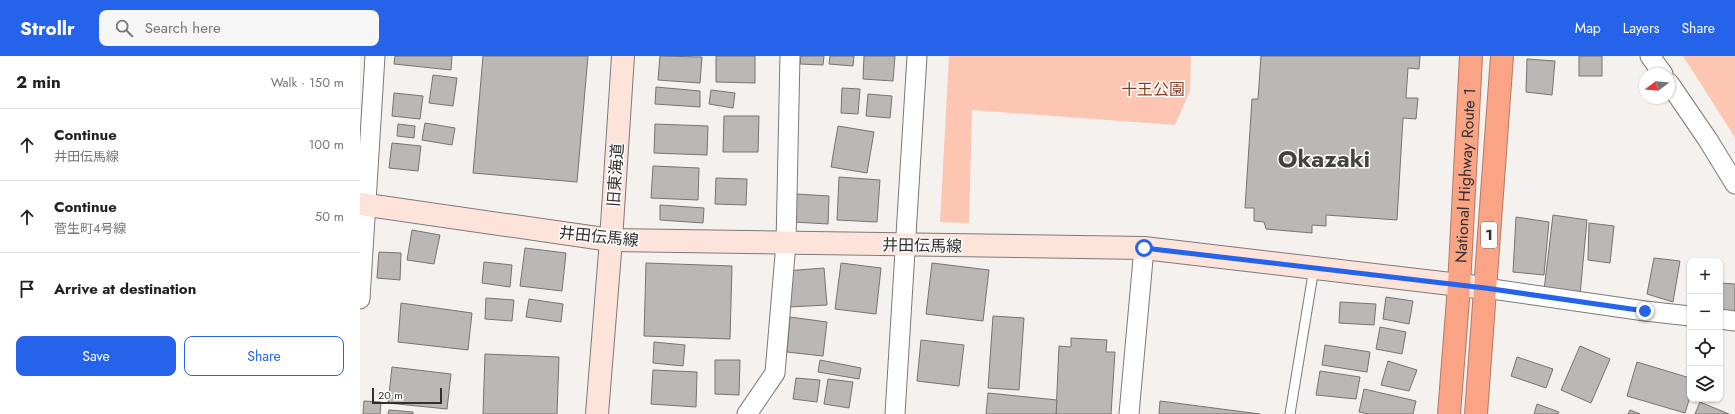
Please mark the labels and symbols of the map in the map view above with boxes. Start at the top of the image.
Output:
north arrow [1639,68,1675,104]
park label: 十王公園 [1121,78,1185,101]
street label: National Highway Route 1 [1449,88,1481,264]
district label: Okazaki [1278,141,1370,176]
street label: 旧東海道 [602,142,629,208]
street label: 井田伝馬線 [558,221,640,252]
road number: 1 [1481,222,1497,248]
street label: 井田伝馬線 [882,233,962,258]
route start [1135,239,1153,257]
route end [1636,302,1654,320]
scale bar [372,386,442,405]

